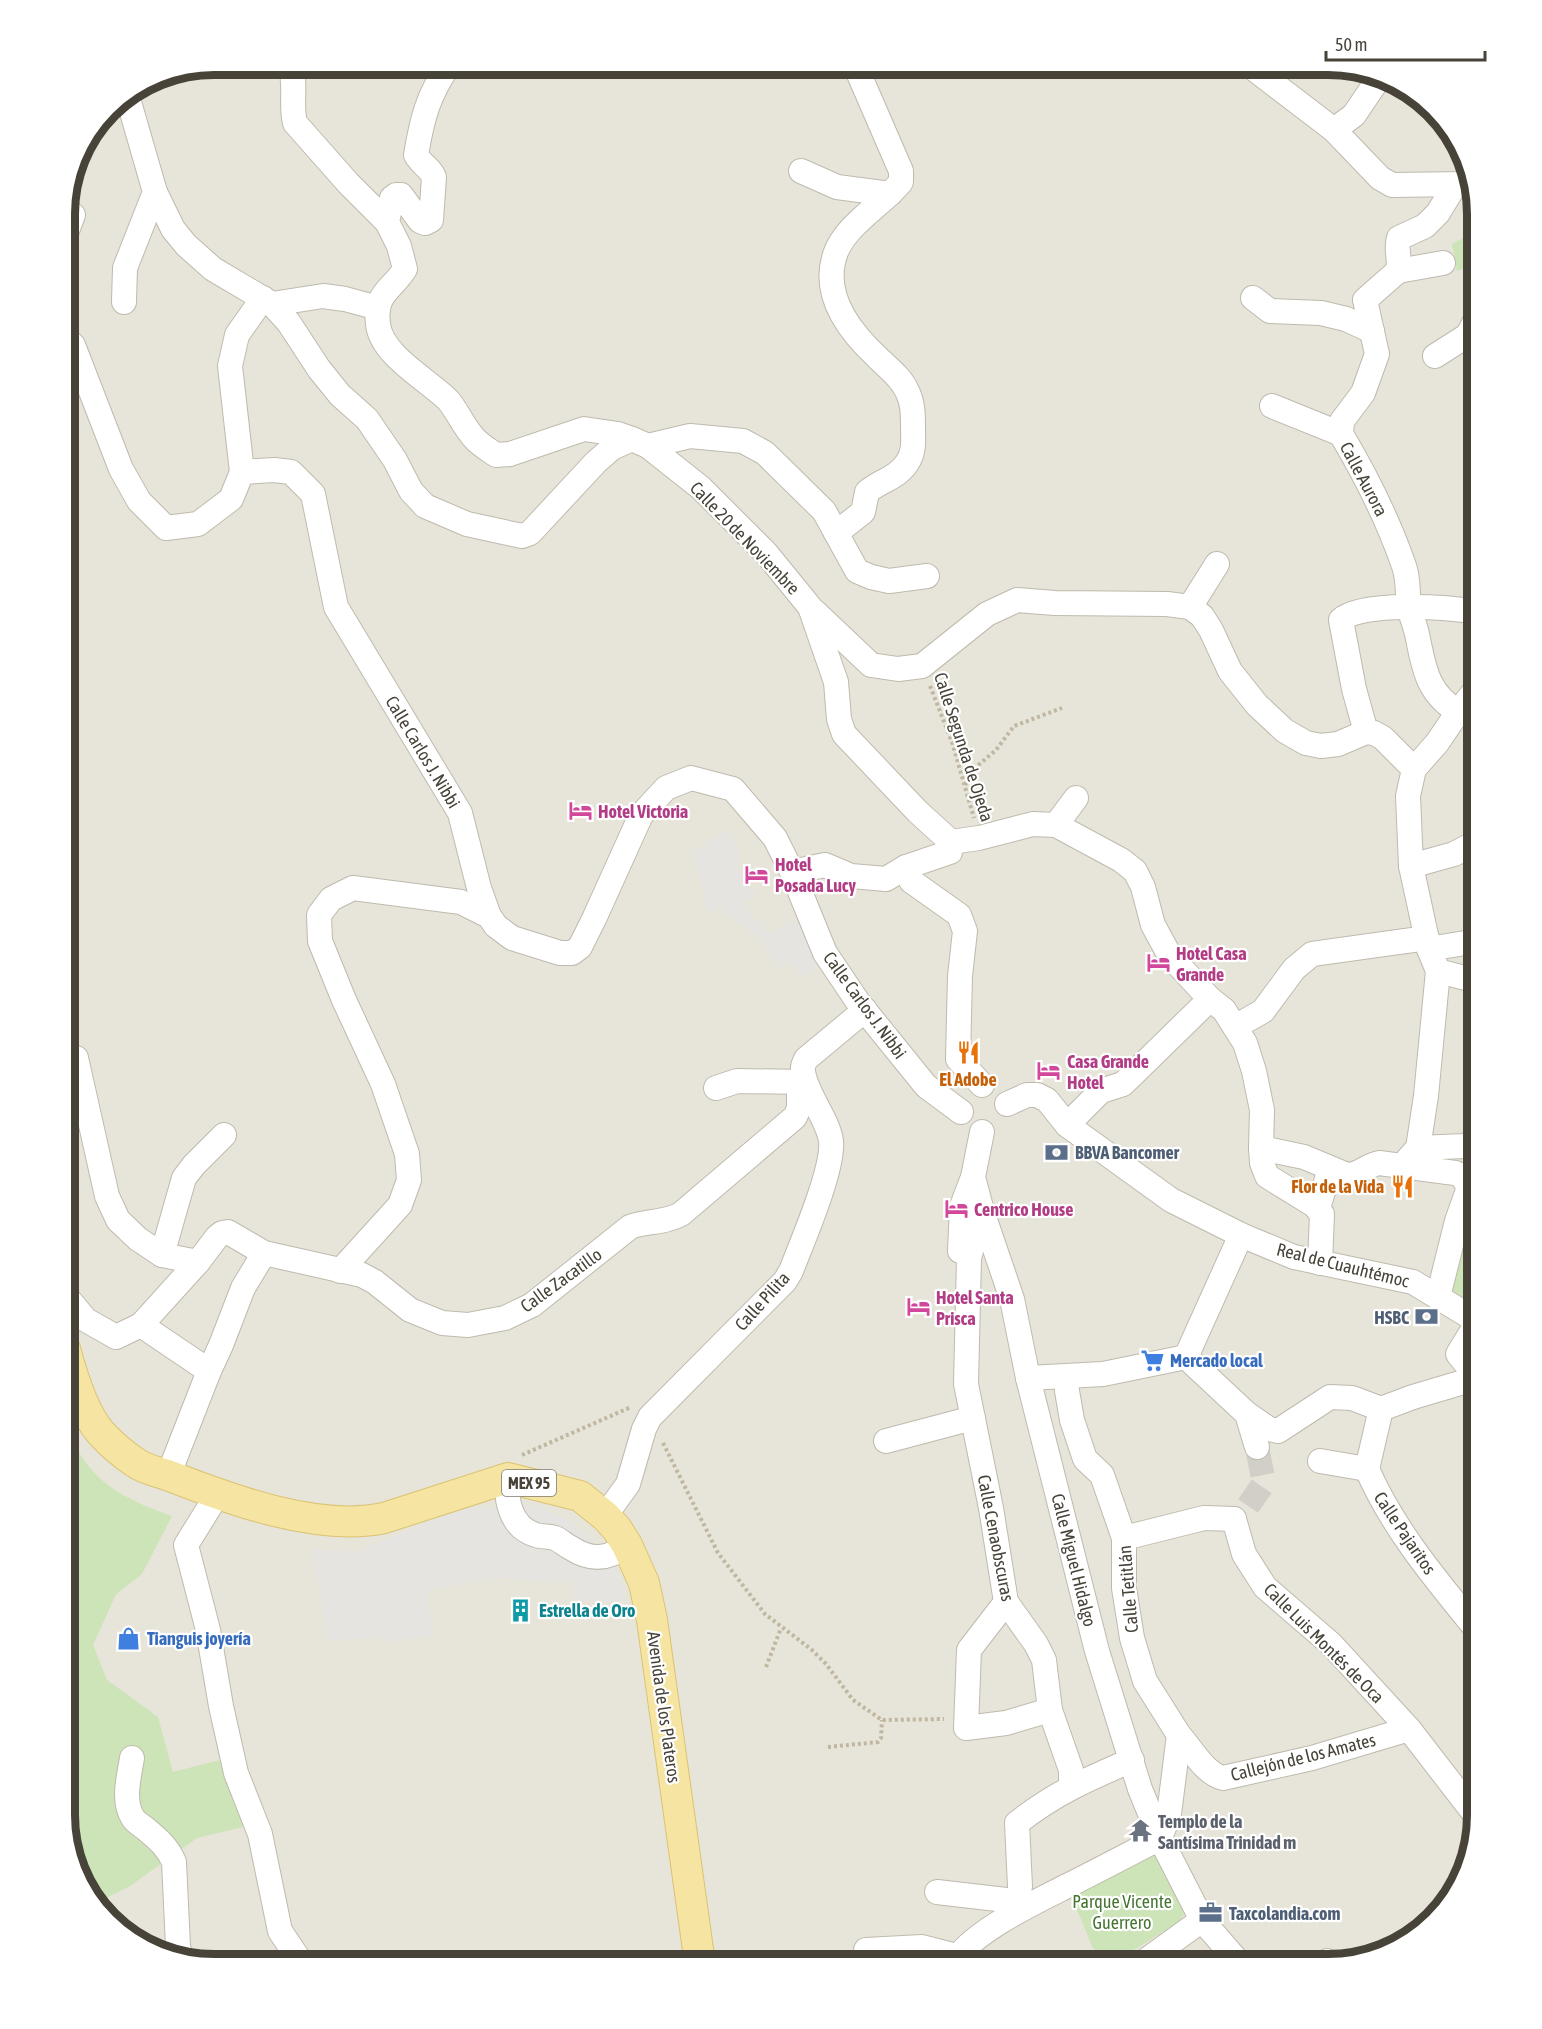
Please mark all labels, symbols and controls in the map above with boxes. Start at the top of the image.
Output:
scale bar [1326,24,1485,62]
text: 50 m [1335,34,1367,55]
street label: Calle Aurora [1336,438,1392,520]
street label: Calle 20 de Noviembre [686,477,804,599]
street label: Calle Segunda de Ojeda [930,670,998,824]
street label: Calle Carlos J. Nibbi [381,692,465,812]
hotel icon: Hotel Victoria [567,798,593,824]
place label: Hotel Victoria [598,801,688,822]
place label: Hotel Posada Lucy [775,854,857,896]
hotel icon: Hotel Posada Lucy [744,861,770,887]
place label: Hotel Casa Grande [1176,943,1247,985]
street label: Calle Carlos J. Nibbi [819,947,911,1063]
hotel icon: Hotel Casa Grande [1145,950,1171,976]
restaurant icon: El Adobe [955,1040,981,1066]
place label: Casa Grande Hotel [1067,1051,1149,1093]
hotel icon: Casa Grande Hotel [1036,1058,1062,1084]
place label: El Adobe [939,1069,997,1090]
bank icon: BBVA Bancomer [1044,1139,1070,1165]
place label: BBVA Bancomer [1075,1142,1180,1163]
restaurant icon: Flor de la Vida [1389,1173,1415,1199]
place label: Flor de la Vida [1291,1176,1384,1197]
hotel icon: Centrico House [943,1196,969,1222]
place label: Centrico House [974,1199,1073,1220]
street label: Real de Cuauhtémoc [1275,1238,1412,1292]
street label: Calle Zacatillo [516,1244,606,1316]
street label: Calle Pilita [730,1267,794,1335]
place label: Hotel Santa Prisca [936,1287,1014,1329]
hotel icon: Hotel Santa Prisca [905,1294,931,1320]
bank icon: HSBC [1414,1304,1440,1330]
place label: HSBC [1374,1307,1409,1328]
supermarket icon: Mercado local [1139,1347,1165,1373]
place label: Mercado local [1170,1350,1263,1371]
road number: MEX 95 [502,1470,556,1496]
street label: Calle Cenaobscuras [973,1473,1019,1603]
street label: Calle Pajaritos [1370,1488,1440,1578]
street label: Calle Miguel Hidalgo [1047,1491,1101,1629]
street label: Calle Tetitlán [1114,1544,1142,1634]
street label: Calle Luis Montés de Oca [1260,1579,1388,1707]
building icon: Estrella de Oro [508,1597,534,1623]
place label: Estrella de Oro [539,1600,636,1621]
shop icon: Tianguis joyería [116,1625,142,1651]
place label: Tianguis joyería [147,1628,251,1649]
street label: Avenida de los Plateros [643,1630,685,1784]
street label: Callejón de los Amates [1228,1729,1378,1785]
place label: Templo de la Santísima Trinidad m [1158,1811,1296,1853]
temple icon: Templo de la Santísima Trinidad m [1127,1818,1153,1844]
park label: Parque Vicente Guerrero [1072,1891,1172,1933]
office icon: Taxcolandia.com [1198,1900,1224,1926]
place label: Taxcolandia.com [1229,1903,1340,1924]

